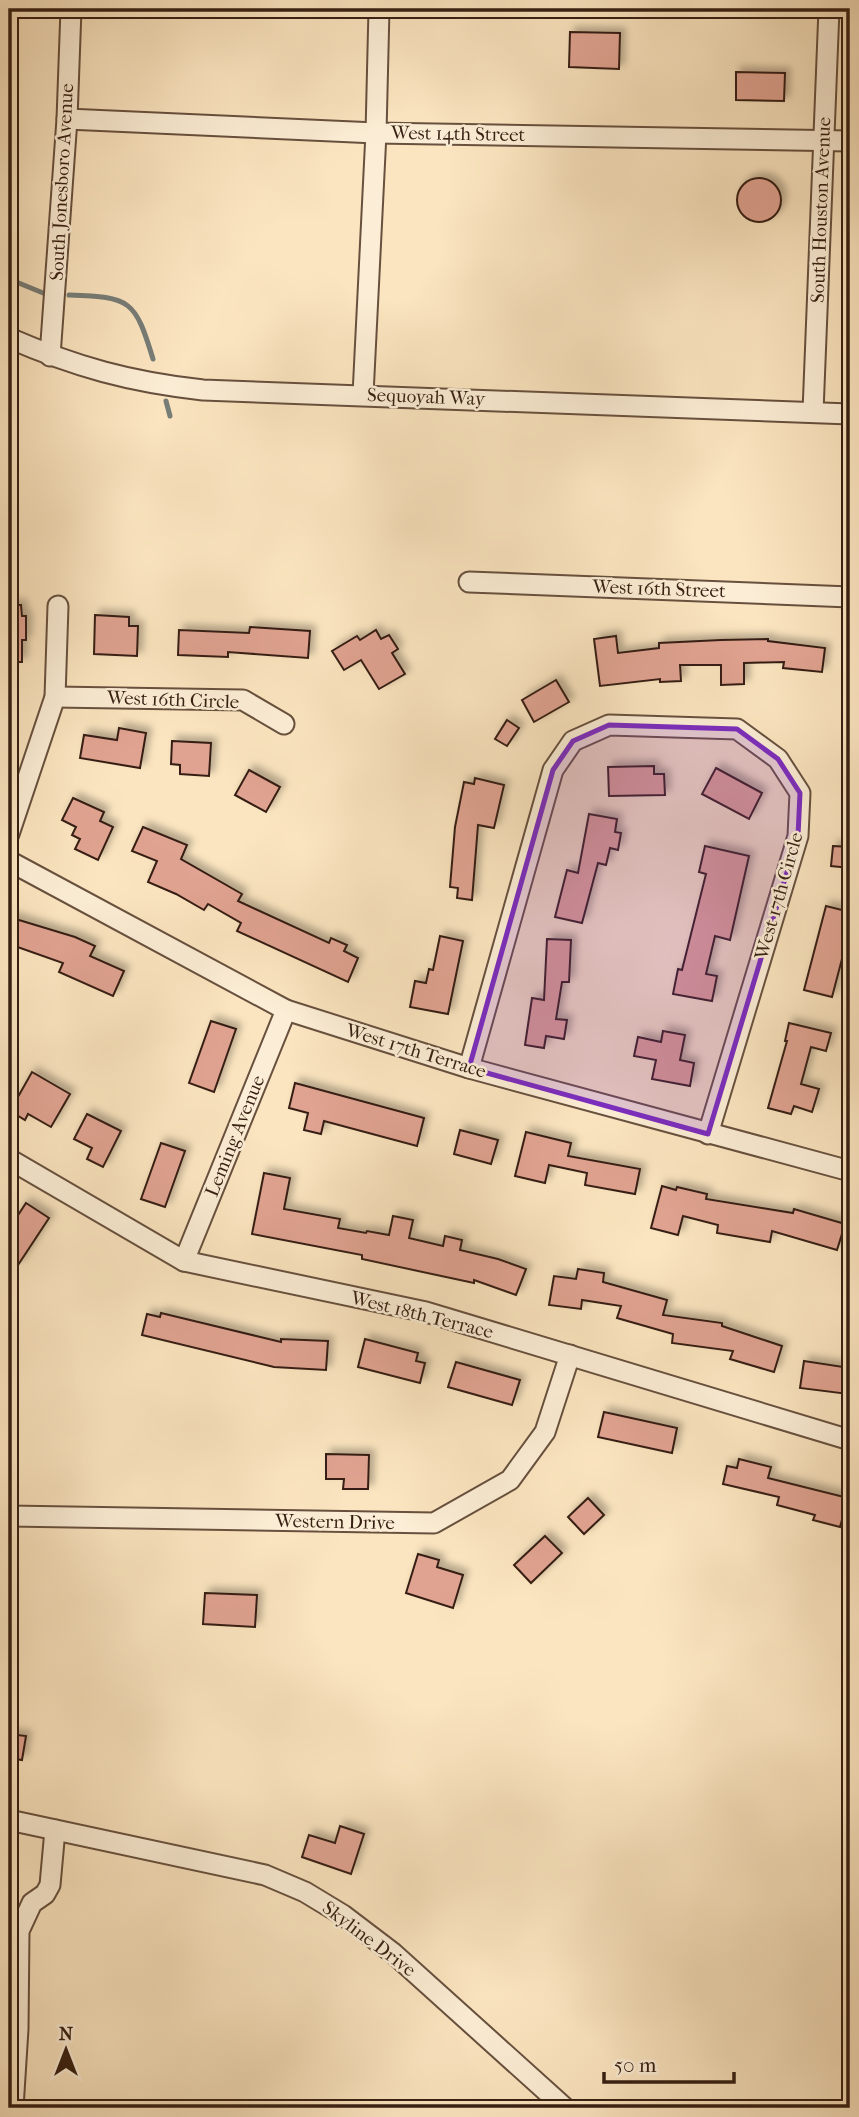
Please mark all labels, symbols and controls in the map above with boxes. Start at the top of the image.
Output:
street label: South Jonesboro Avenue [46,83,78,281]
street label: South Houston Avenue [807,117,835,303]
street label: West 14th Street [390,122,526,146]
street label: Sequoyah Way [367,384,486,410]
street label: West 16th Street [591,576,726,602]
street label: West 16th Circle [106,687,239,713]
street label: West 17th Circle [750,830,808,963]
street label: West 17th Terrace [342,1019,489,1083]
street label: Leming Avenue [201,1072,269,1200]
street label: West 18th Terrace [348,1286,495,1343]
street label: Western Drive [274,1510,395,1534]
street label: Skyline Drive [318,1897,420,1981]
north arrow [32,2016,102,2086]
text: N [59,2023,74,2045]
scale bar [604,2040,733,2084]
text: 50 m [614,2053,657,2077]

